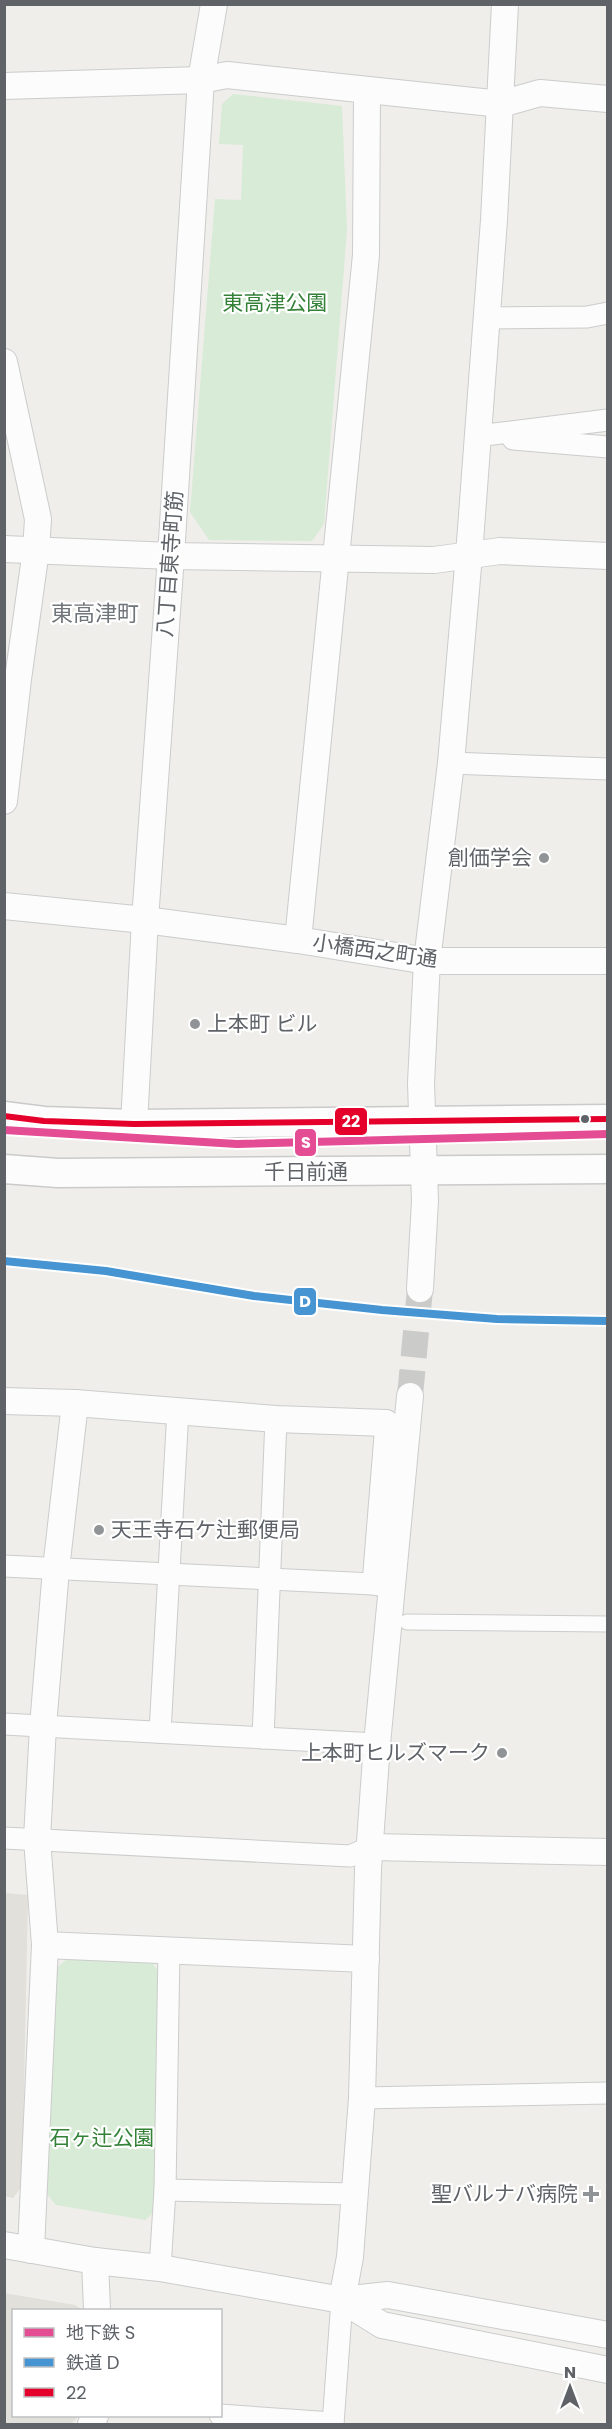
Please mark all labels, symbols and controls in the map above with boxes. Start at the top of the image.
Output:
park label: 東高津公園 [223,288,328,317]
street label: 八丁目東寺町筋 [150,490,189,638]
district label: 東高津町 [51,598,139,629]
place label: 創価学会 [448,843,532,872]
marker: 創価学会 [537,851,551,865]
street label: 小橋西之町通 [311,927,439,974]
place label: 上本町 ビル [207,1009,318,1038]
marker: 上本町 ビル [188,1017,202,1031]
line badge: 22 [334,1107,368,1136]
text: 22 [342,1110,360,1133]
unlabelled marker [579,1113,591,1125]
line badge: S [294,1128,317,1157]
text: S [301,1131,311,1154]
street label: 千日前通 [264,1157,348,1186]
line badge: D [293,1287,317,1316]
text: D [299,1290,311,1313]
place label: 天王寺石ケ辻郵便局 [111,1515,300,1544]
marker: 天王寺石ケ辻郵便局 [92,1523,106,1537]
place label: 上本町ヒルズマーク [301,1738,490,1767]
marker: 上本町ヒルズマーク [495,1746,509,1760]
park label: 石ヶ辻公園 [50,2123,155,2152]
place label: 聖バルナバ病院 [431,2179,578,2208]
marker: 聖バルナバ病院 [582,2185,600,2203]
legend [12,2309,222,2417]
text: 地下鉄 S [66,2320,135,2345]
text: 鉄道 D [66,2350,120,2375]
north arrow [540,2357,600,2417]
text: N [564,2361,576,2384]
text: 22 [66,2380,87,2405]

